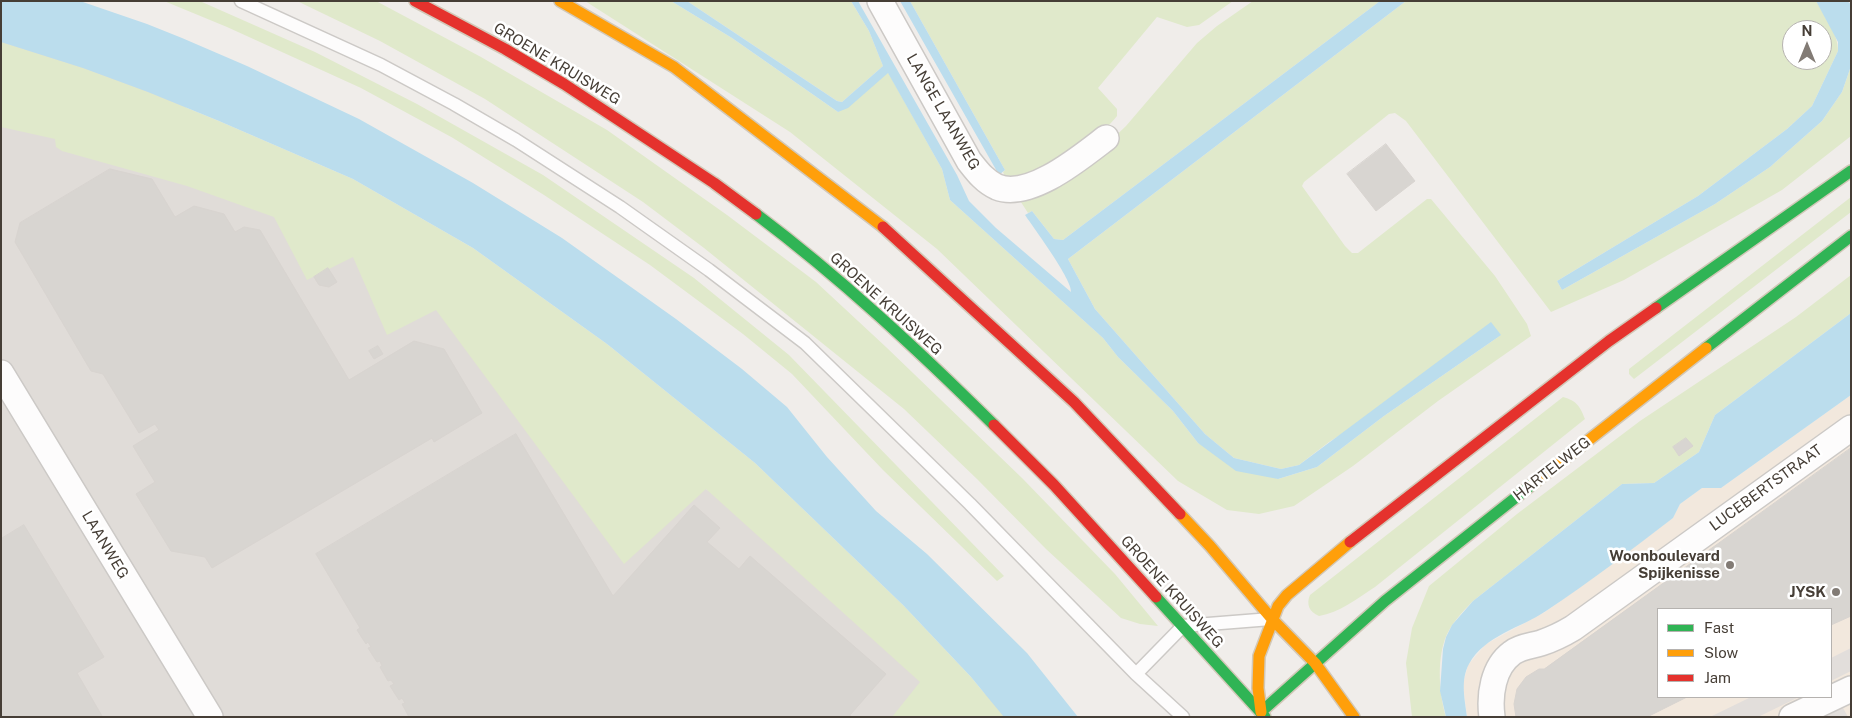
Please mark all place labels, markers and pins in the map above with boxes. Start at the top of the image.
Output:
place label: Woonboulevard Spijkenisse [1609,547,1720,582]
marker: Woonboulevard Spijkenisse [1724,559,1736,571]
place label: JYSK [1790,583,1826,601]
marker: JYSK [1830,586,1842,598]

